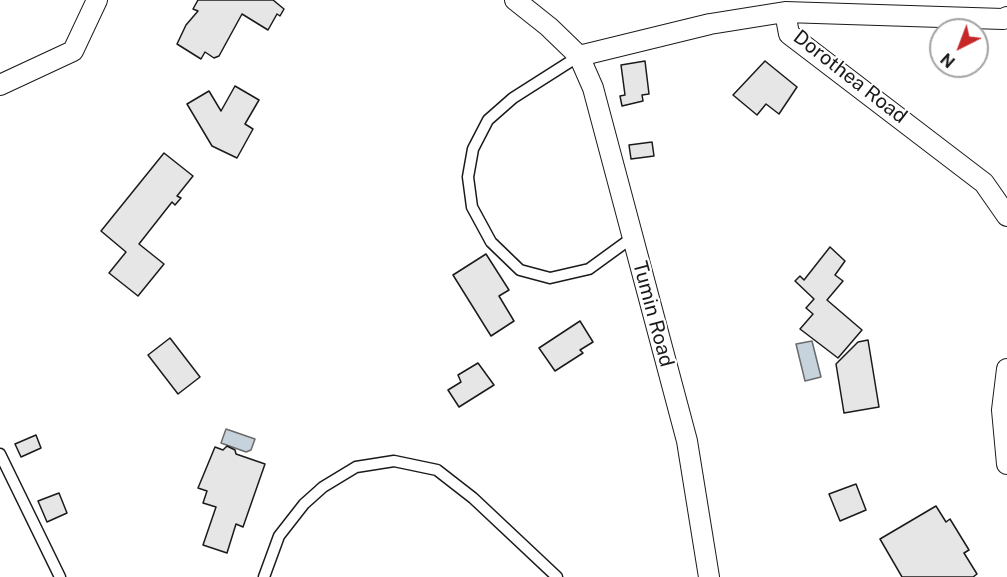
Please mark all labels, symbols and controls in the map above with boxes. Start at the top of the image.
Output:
north arrow [929,18,989,78]
street label: Dorothea Road [788,25,912,129]
text: N [937,49,959,72]
street label: Tumin Road [627,258,679,370]

